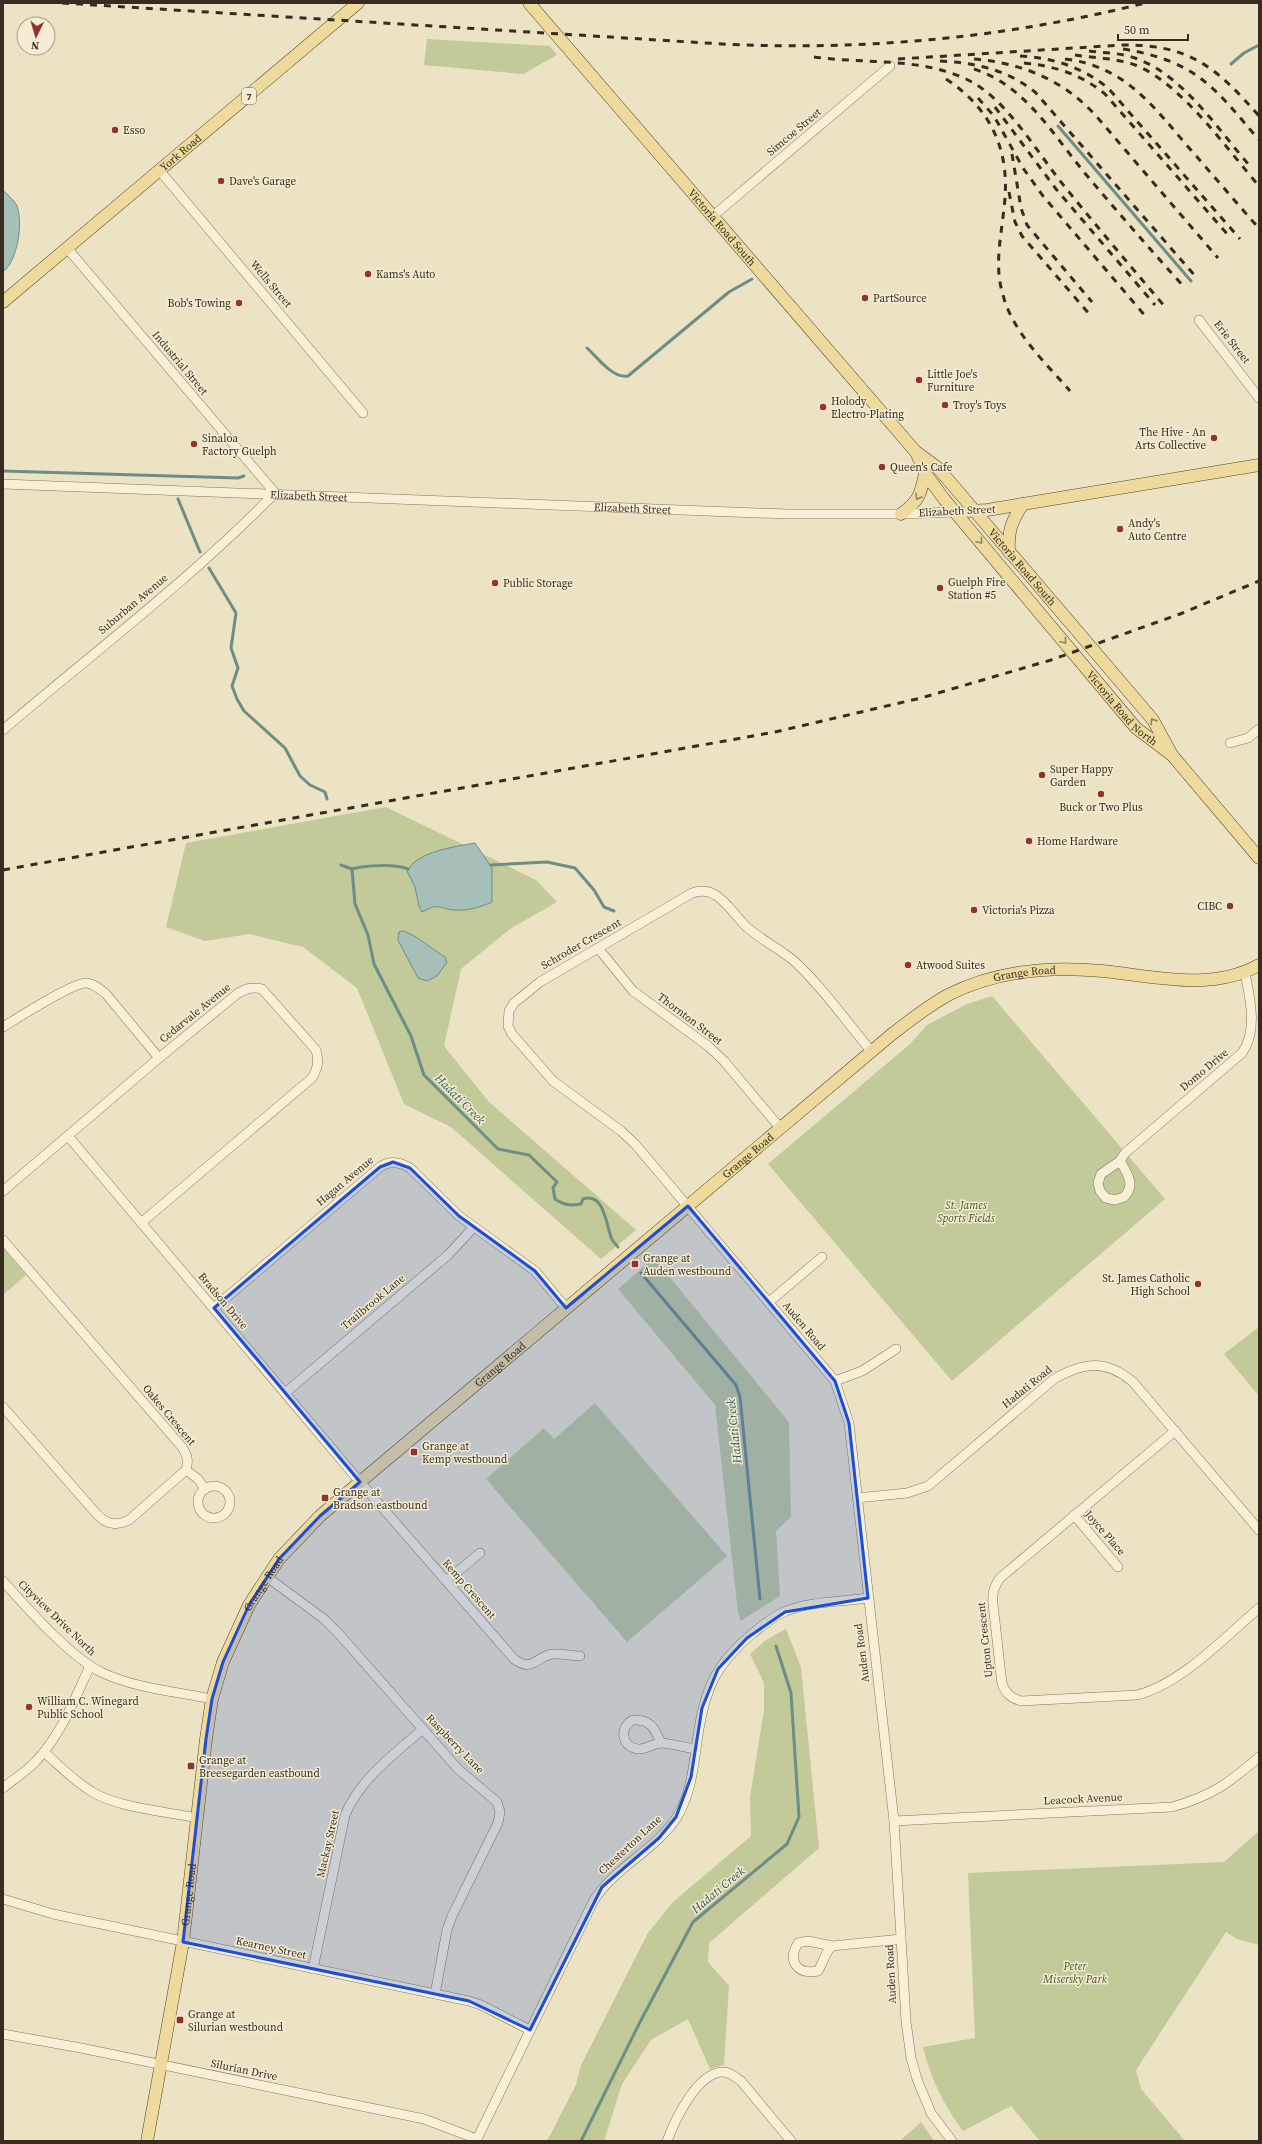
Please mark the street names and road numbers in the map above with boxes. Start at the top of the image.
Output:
road number: 7 [242,88,256,104]
street label: Simcoe Street [764,105,825,159]
street label: York Road [156,130,205,174]
street label: Victoria Road South [685,186,760,269]
street label: Wells Street [247,257,296,311]
street label: Erie Street [1210,317,1254,367]
street label: Industrial Street [149,328,212,399]
street label: Elizabeth Street [270,487,348,505]
street label: Elizabeth Street [594,499,672,517]
street label: Elizabeth Street [918,501,996,521]
street label: Victoria Road South [985,525,1060,609]
street label: Suburban Avenue [95,570,171,638]
street label: Victoria Road North [1083,667,1161,749]
street label: Schroder Crescent [538,915,624,973]
street label: Grange Road [992,962,1057,985]
street label: Cedarvale Avenue [156,979,234,1046]
street label: Thornton Street [654,990,726,1049]
street label: Domo Drive [1177,1045,1232,1095]
street label: Grange Road [719,1129,777,1182]
street label: Hagan Avenue [313,1152,377,1209]
street label: Bradson Drive [195,1269,251,1333]
street label: Trailbrook Lane [338,1271,408,1333]
street label: Auden Road [779,1298,829,1354]
street label: Grange Road [471,1338,529,1390]
street label: Hadati Road [999,1362,1056,1412]
street label: Oakes Crescent [139,1381,199,1449]
street label: Joyce Place [1081,1507,1129,1559]
street label: Grange Road [240,1552,287,1613]
street label: Kemp Crescent [439,1556,499,1622]
street label: Cityview Drive North [15,1577,100,1659]
street label: Upton Crescent [974,1601,996,1678]
street label: Auden Road [851,1622,873,1683]
street label: Raspberry Lane [423,1711,488,1777]
street label: Leacock Avenue [1043,1789,1123,1809]
street label: Mackay Street [313,1808,343,1879]
street label: Chesterton Lane [595,1812,665,1878]
street label: Grange Road [177,1862,199,1927]
street label: Kearney Street [234,1933,308,1963]
street label: Auden Road [882,1943,900,2004]
street label: Silurian Drive [209,2056,279,2084]

